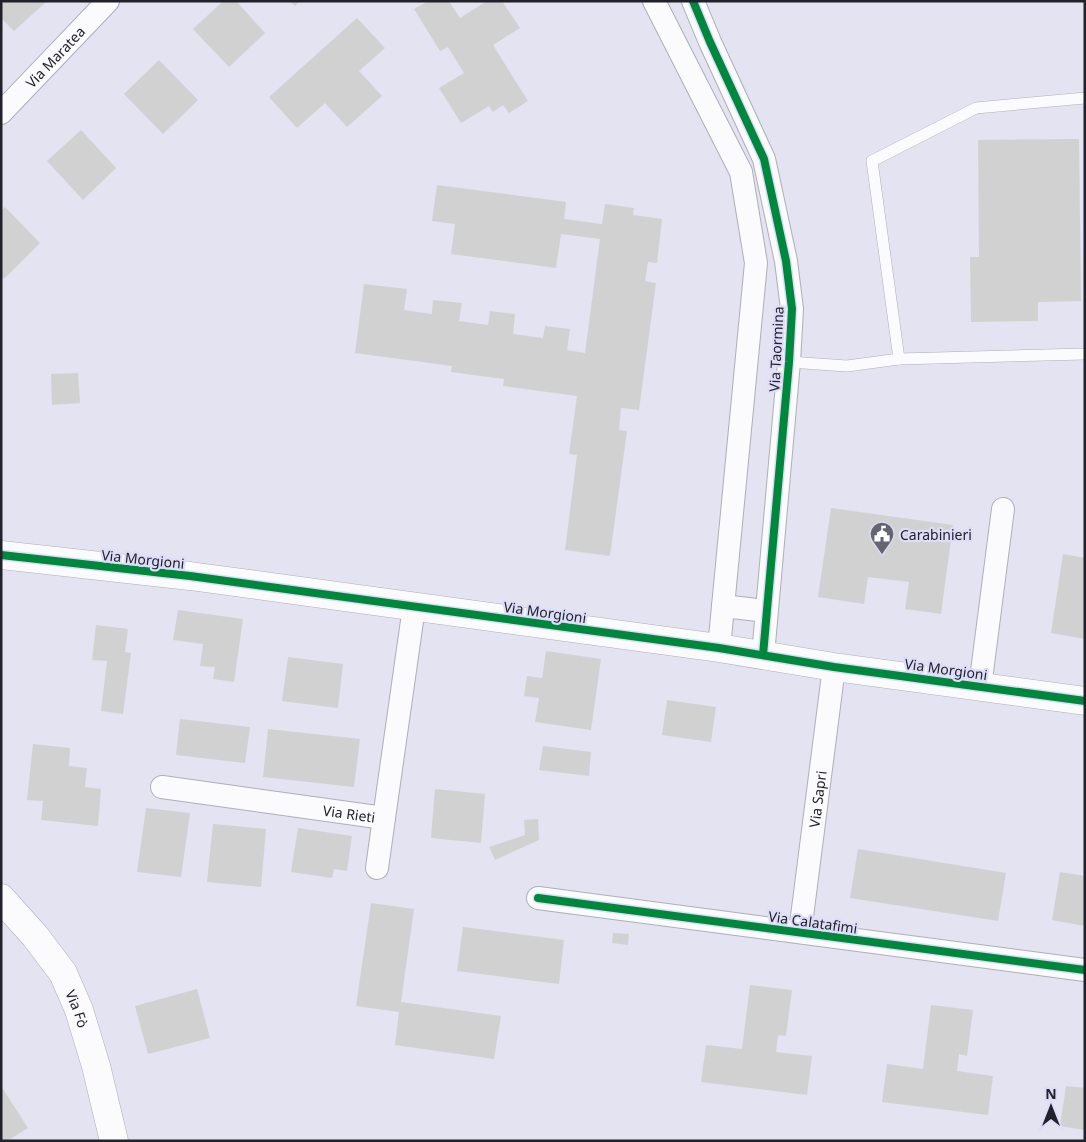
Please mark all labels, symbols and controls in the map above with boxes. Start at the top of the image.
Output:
street label: Via Maratea [21,22,89,91]
street label: Via Taormina [764,306,788,392]
public building icon: Carabinieri [869,521,895,555]
place label: Carabinieri [900,525,972,544]
street label: Via Morgioni [101,545,185,573]
street label: Via Morgioni [502,597,588,627]
street label: Via Morgioni [903,654,989,684]
street label: Via Sapri [804,770,830,829]
street label: Via Rieti [322,800,376,826]
street label: Via Calatafimi [767,906,859,938]
street label: Via Fò [62,987,93,1030]
north arrow [1026,1082,1076,1132]
text: N [1045,1084,1057,1103]

